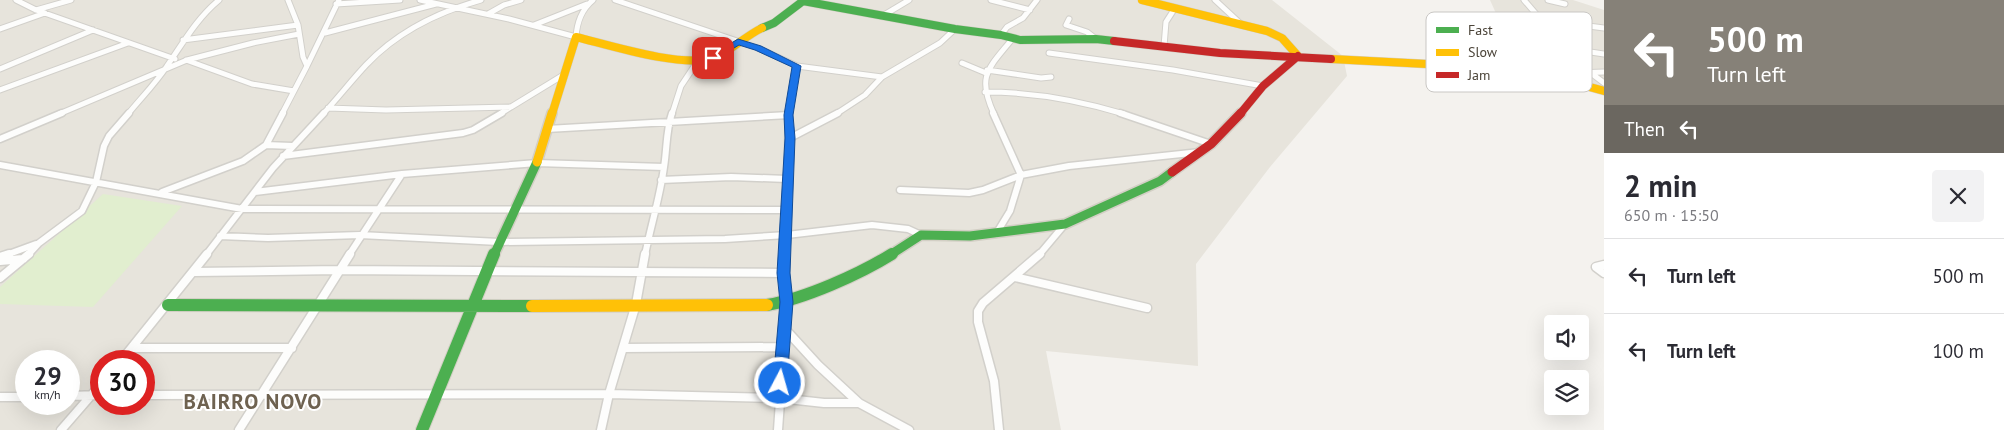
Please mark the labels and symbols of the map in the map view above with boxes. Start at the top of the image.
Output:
legend [1426,12,1592,92]
text: Fast [1468,21,1493,39]
pin [692,37,734,79]
text: Slow [1468,43,1498,61]
text: Jam [1467,66,1490,84]
speed limit sign: 30 [90,350,155,415]
position arrow [753,356,805,408]
district label: BAIRRO NOVO [184,388,322,415]

